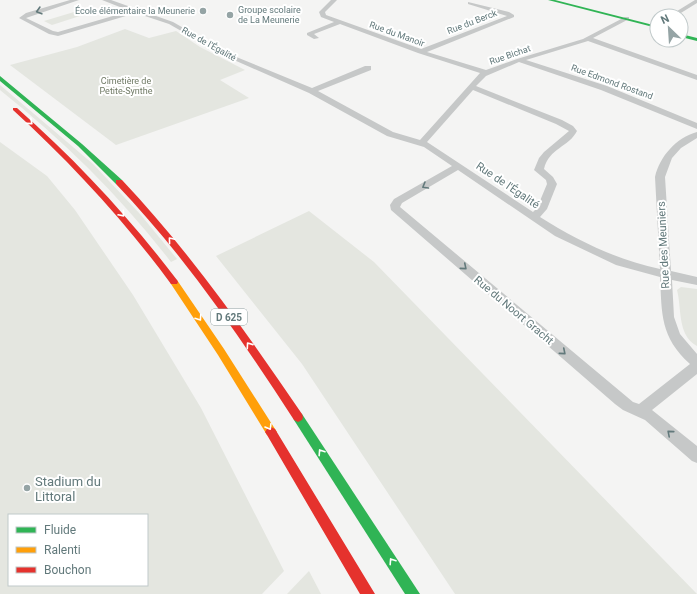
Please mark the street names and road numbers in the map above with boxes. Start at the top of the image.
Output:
street label: Rue du Berck [446,8,499,36]
street label: Rue du Manoir [368,19,426,49]
street label: Rue de l'Égalité [180,24,239,63]
street label: Rue Bichat [488,43,532,67]
street label: Rue Edmond Rostand [570,63,654,101]
street label: Rue de l'Égalité [473,159,542,212]
street label: Rue des Meuniers [655,201,672,289]
street label: Rue du Noort Gracht [471,273,556,348]
road number: D 625 [211,309,247,325]

